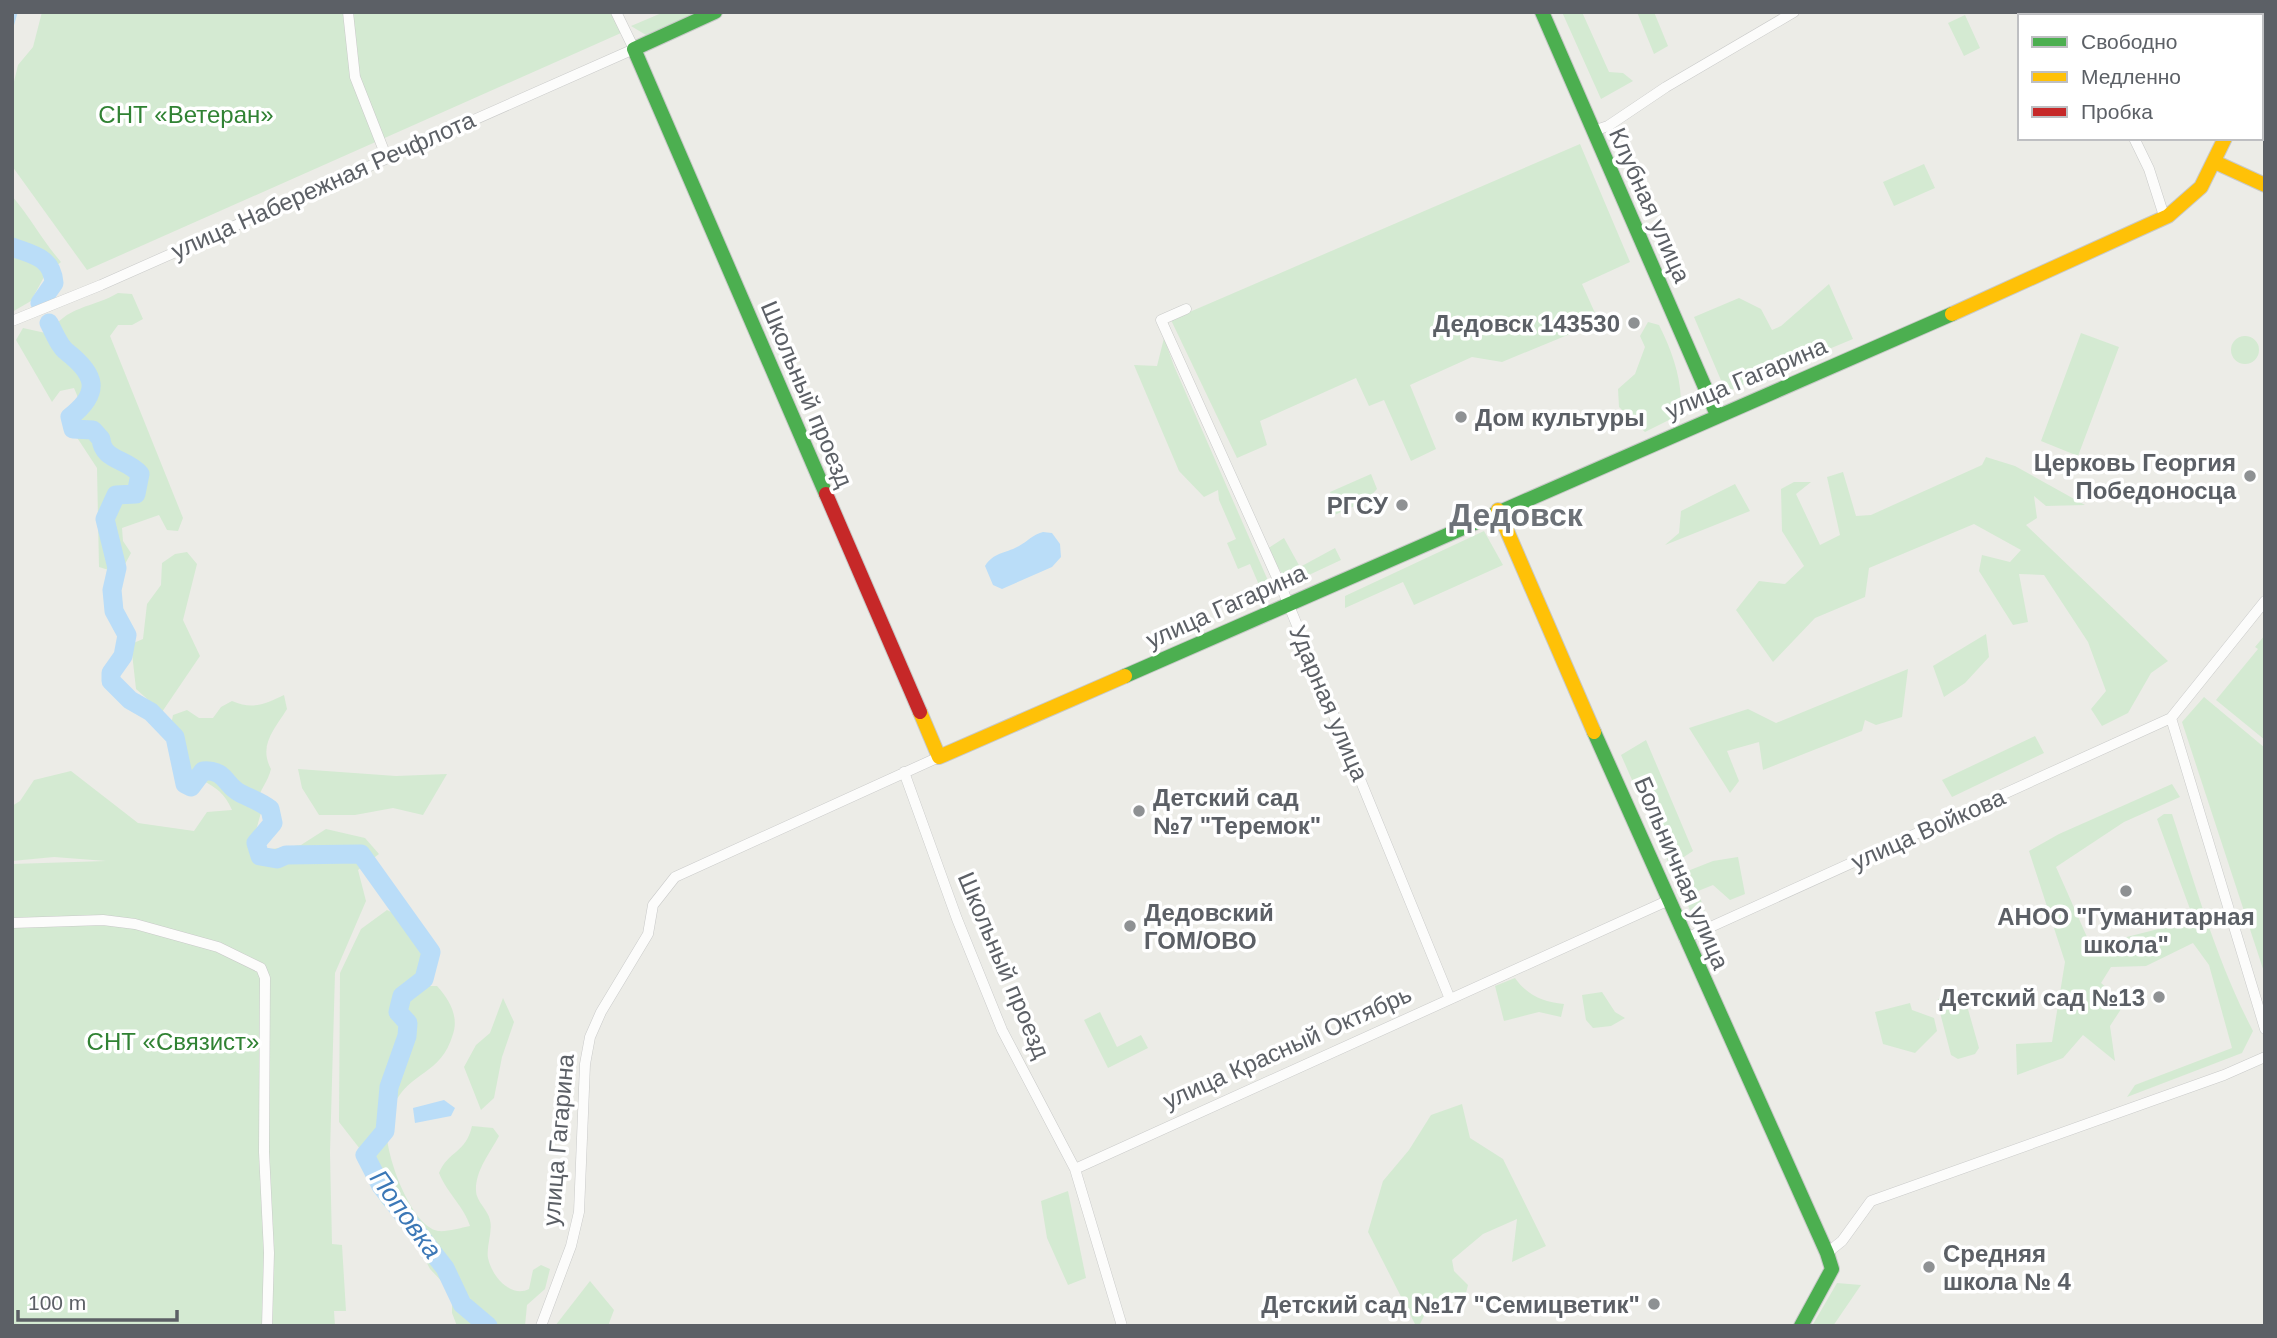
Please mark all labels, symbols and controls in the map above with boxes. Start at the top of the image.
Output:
legend [2018,14,2263,140]
text: Свободно [2081,30,2178,53]
text: Медленно [2081,65,2181,88]
text: Пробка [2081,100,2153,123]
park label: СНТ «Ветеран» [98,101,274,128]
street label: улица Набережная Речфлота [167,105,479,264]
street label: Клубная улица [1604,124,1696,287]
street label: Школьный проезд [756,297,858,491]
place label: Дедовск 143530 [1433,310,1620,337]
marker: Дедовск 143530 [1626,315,1642,331]
street label: улица Гагарина [1661,332,1831,424]
place label: Дом культуры [1475,404,1645,431]
marker: Дом культуры [1453,409,1469,425]
place label: Церковь Георгия Победоносца [2034,449,2237,504]
marker: Церковь Георгия Победоносца [2242,468,2258,484]
place label: РГСУ [1327,492,1389,519]
marker: РГСУ [1394,497,1410,513]
district label: Дедовск [1449,497,1584,533]
street label: улица Гагарина [1142,558,1311,653]
street label: Ударная улица [1284,621,1374,785]
street label: Больничная улица [1629,773,1735,974]
street label: улица Войкова [1847,783,2010,875]
place label: Детский сад №7 "Теремок" [1153,784,1321,839]
marker: Детский сад №7 "Теремок" [1131,803,1147,819]
street label: Школьный проезд [953,868,1055,1062]
marker: АНОО "Гуманитарная школа" [2118,883,2134,899]
place label: Дедовский ГОМ/ОВО [1144,899,1274,954]
place label: АНОО "Гуманитарная школа" [1997,903,2255,958]
marker: Дедовский ГОМ/ОВО [1122,918,1138,934]
street label: улица Красный Октябрь [1159,980,1415,1114]
place label: Детский сад №13 [1939,984,2145,1011]
marker: Детский сад №13 [2151,989,2167,1005]
park label: СНТ «Связист» [87,1028,259,1055]
street label: улица Гагарина [537,1052,579,1227]
water label: Поповка [364,1164,448,1264]
place label: Средняя школа № 4 [1943,1240,2071,1295]
marker: Средняя школа № 4 [1921,1259,1937,1275]
scale bar [18,1278,177,1322]
text: 100 m [28,1291,86,1314]
place label: Детский сад №17 "Семицветик" [1261,1291,1640,1318]
marker: Детский сад №17 "Семицветик" [1646,1296,1662,1312]

